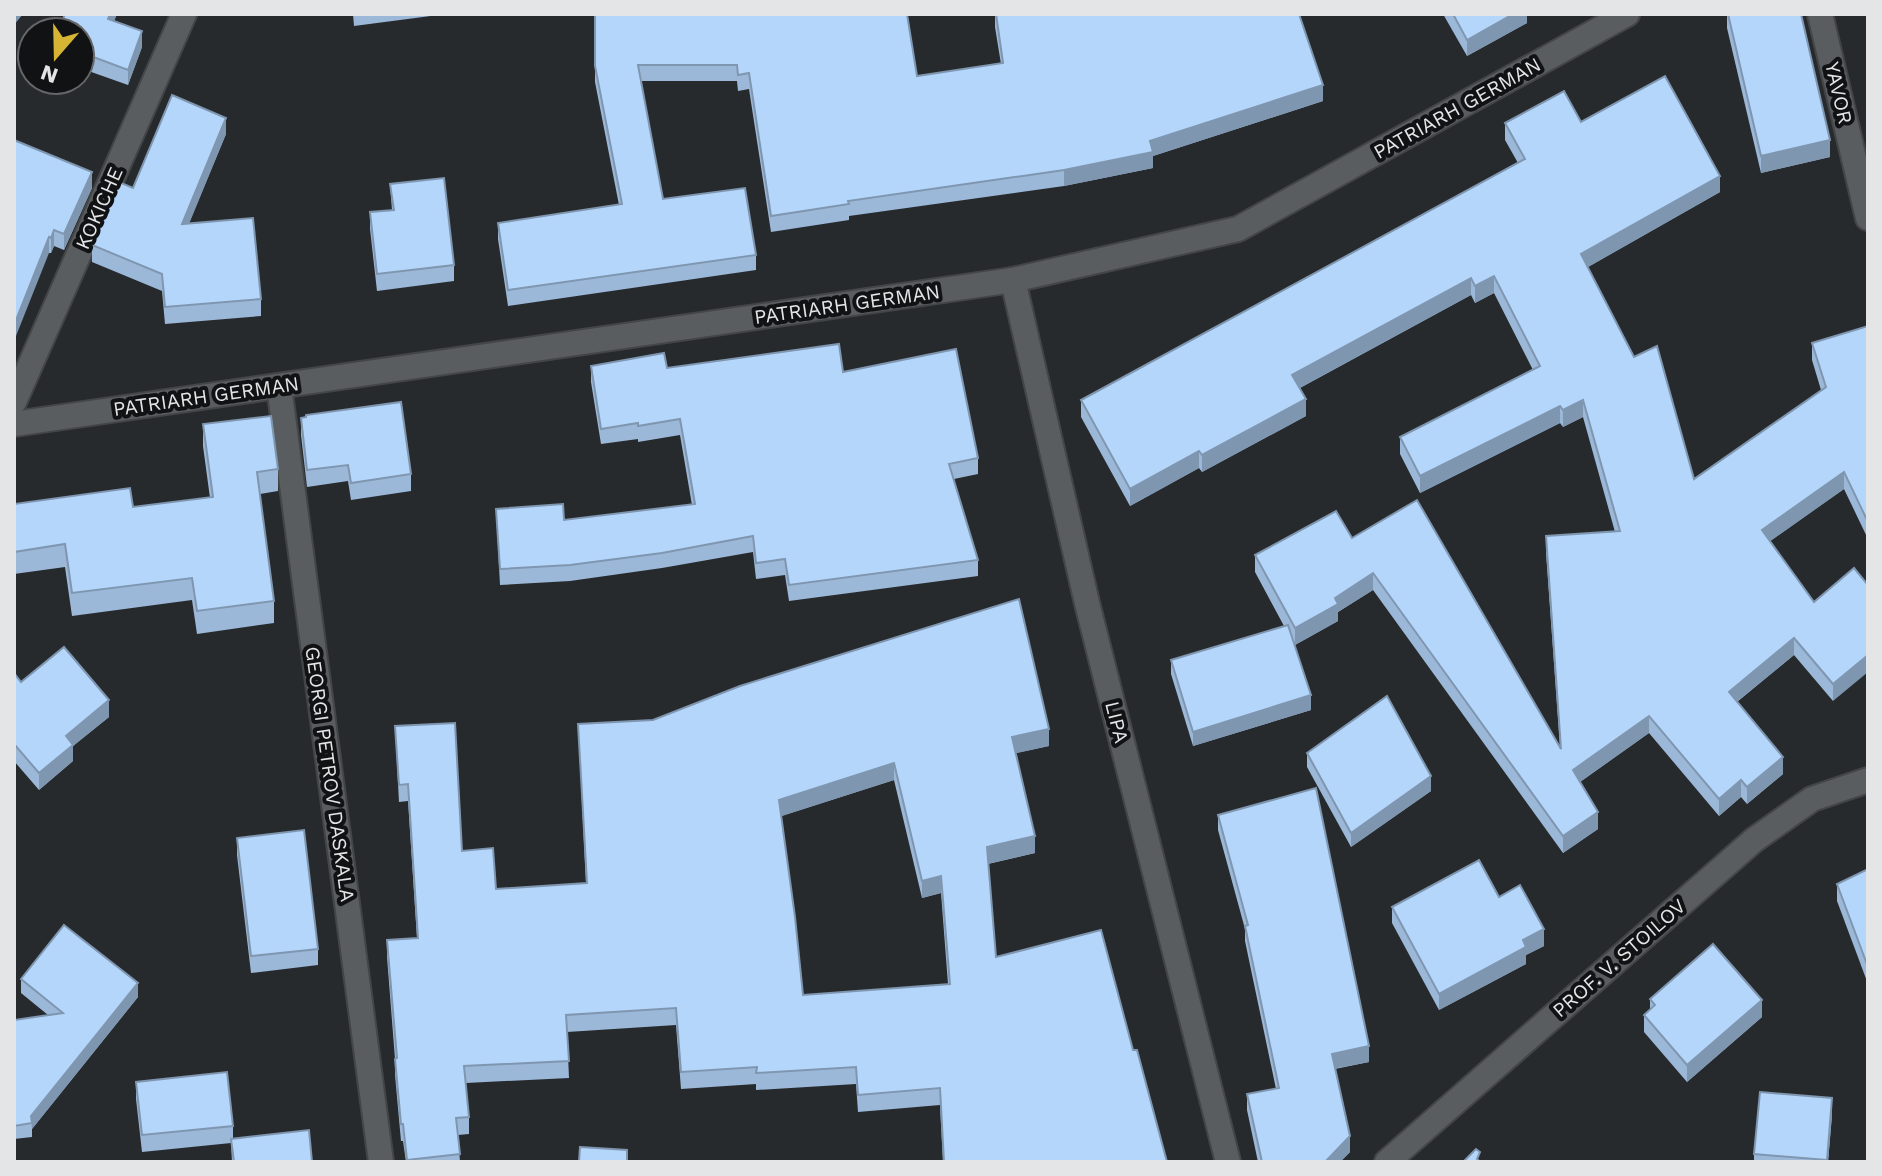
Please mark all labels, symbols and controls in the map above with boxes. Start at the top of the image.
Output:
north arrow [16,16,96,96]
street label: PATRIARH GERMAN [1369,52,1545,164]
text: N [37,60,61,89]
street label: YAVOR [1820,60,1858,126]
street label: KOKICHE [70,163,128,253]
street label: PATRIARH GERMAN [753,279,941,329]
street label: PATRIARH GERMAN [112,371,300,421]
street label: GEORGI PETROV DASKALA [300,645,360,903]
street label: LIPA [1100,699,1134,745]
street label: PROF. V. STOILOV [1548,894,1690,1022]

